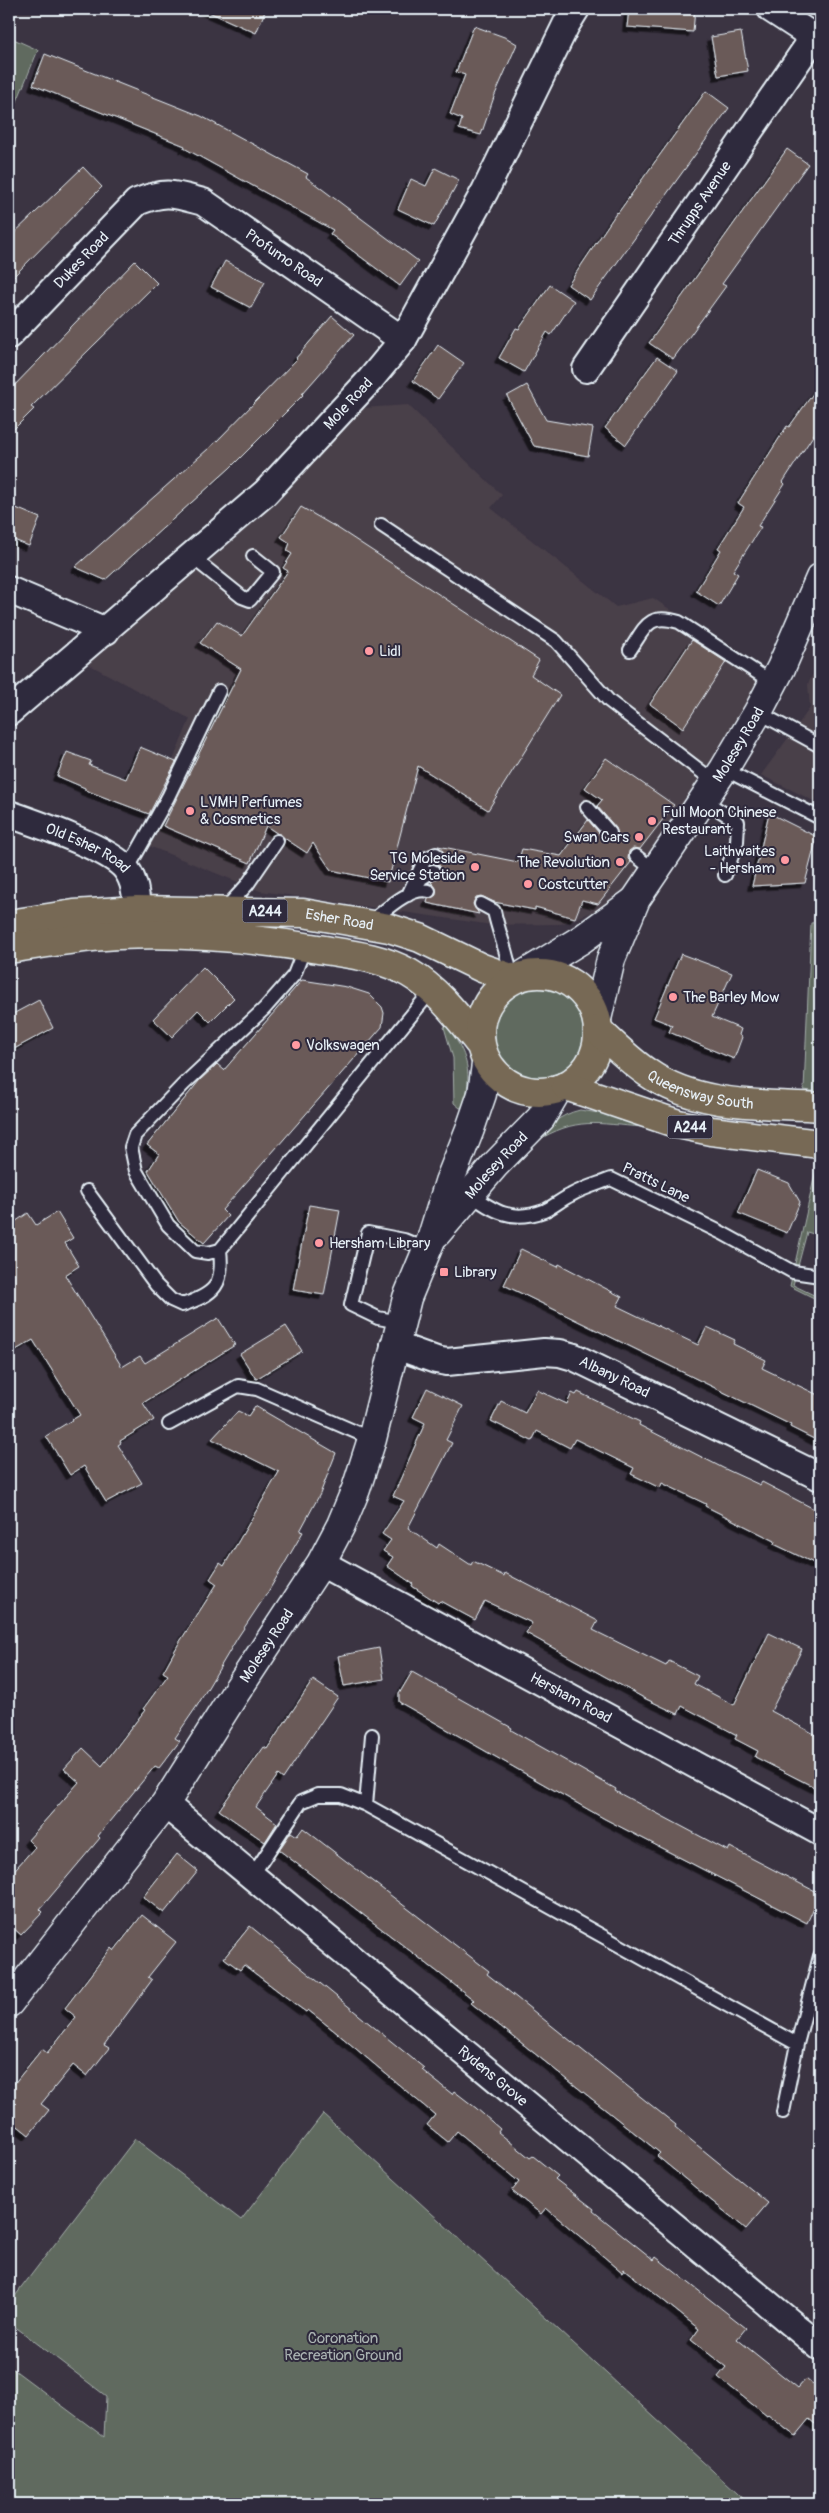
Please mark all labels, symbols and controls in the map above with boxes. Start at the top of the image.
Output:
street label: Thrupps Avenue [664,157,736,249]
street label: Profumo Road [242,225,326,291]
street label: Dukes Road [50,228,113,292]
street label: Mole Road [319,374,377,434]
place label: Lidl [379,642,401,661]
marker: Lidl [363,645,375,657]
street label: Molesey Road [708,704,768,786]
place label: LVMH Perfumes & Cosmetics [200,793,302,829]
place label: Full Moon Chinese Restaurant [662,803,777,839]
marker: LVMH Perfumes & Cosmetics [184,805,196,817]
marker: Full Moon Chinese Restaurant [646,815,658,827]
street label: Old Esher Road [43,818,135,877]
place label: Swan Cars [564,828,629,847]
marker: Swan Cars [633,831,645,843]
place label: Laithwaites - Hersham [704,842,775,878]
place label: TG Moleside Service Station [369,849,466,885]
place label: The Revolution [517,853,610,872]
marker: Laithwaites - Hersham [779,854,791,866]
marker: The Revolution [614,856,626,868]
marker: TG Moleside Service Station [469,861,481,873]
place label: Costcutter [538,875,609,894]
marker: Costcutter [522,878,534,890]
road number: A244 [242,899,288,922]
street label: Esher Road [304,904,375,935]
place label: The Barley Mow [683,988,779,1007]
marker: The Barley Mow [667,991,679,1003]
place label: Volkswagen [306,1036,380,1055]
marker: Volkswagen [290,1039,302,1051]
street label: Queensway South [643,1066,754,1113]
road number: A244 [668,1116,712,1138]
street label: Molesey Road [461,1128,532,1203]
street label: Pratts Lane [619,1159,693,1208]
place label: Hersham Library [329,1234,431,1253]
marker: Hersham Library [313,1237,325,1249]
place label: Library [454,1263,497,1282]
marker: Library [438,1266,450,1278]
street label: Albany Road [576,1352,653,1402]
street label: Molesey Road [235,1605,298,1686]
street label: Hersham Road [527,1668,615,1728]
street label: Rydens Grove [454,2041,532,2111]
park label: Coronation Recreation Ground [284,2329,402,2365]

